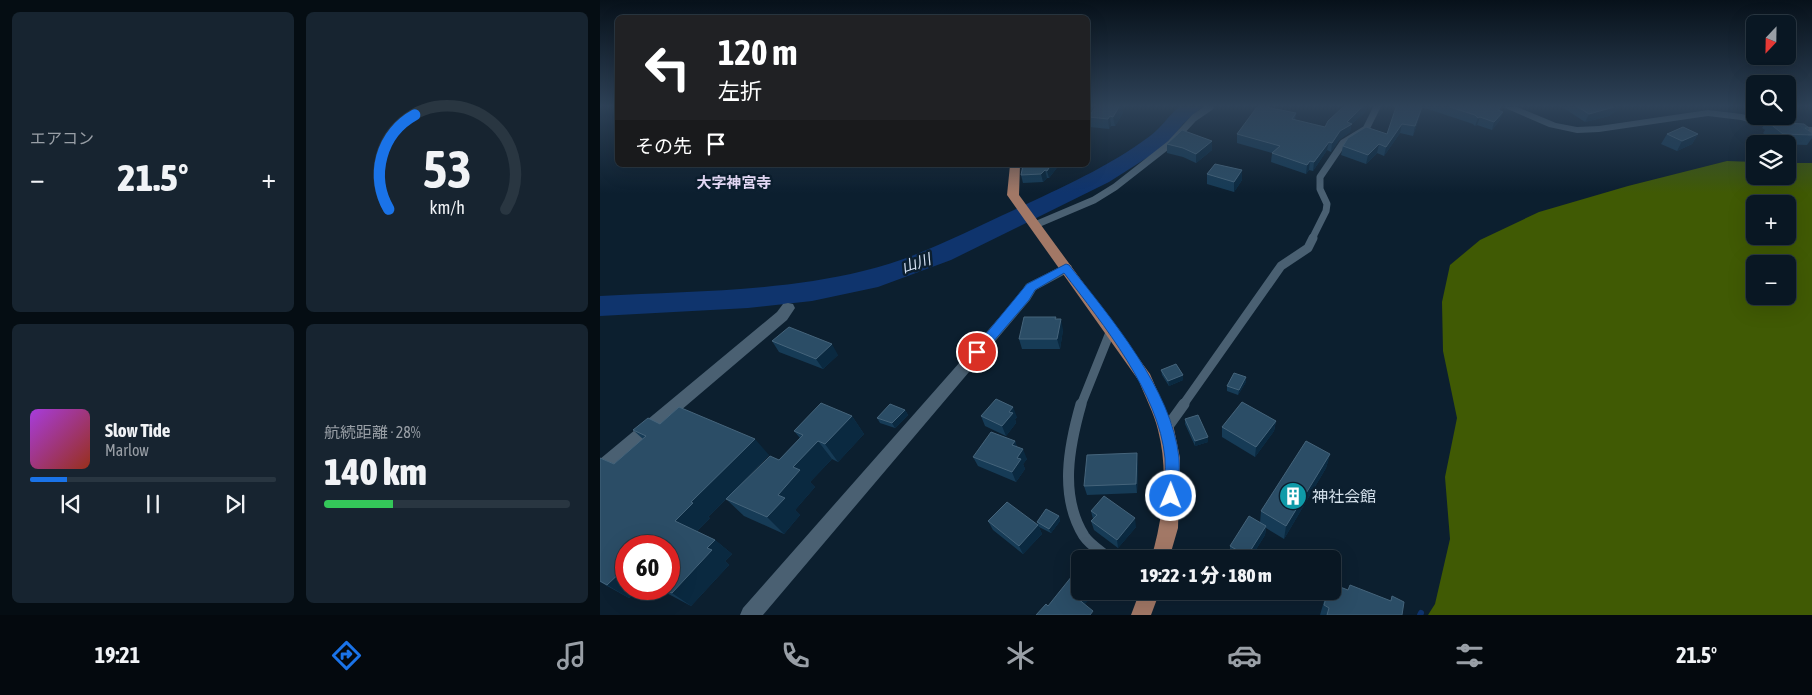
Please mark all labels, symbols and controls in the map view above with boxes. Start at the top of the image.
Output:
north arrow [1746,15,1796,65]
map controls [1746,15,1796,305]
text: 120 m [718,32,797,72]
icon: left [635,35,700,100]
button: search [1746,75,1796,125]
text: 左折 [718,78,762,104]
text: エアコン [30,129,94,147]
icon: arrive [702,130,730,158]
text: その先 [635,135,692,157]
button: layers [1746,135,1796,185]
text: 53 [423,139,471,199]
text: 21.5° [118,156,188,199]
text: − [30,162,45,194]
text: + [261,162,276,194]
district label: 大字神宮寺 [696,174,772,191]
button: + [1746,195,1796,245]
text: km/h [429,197,465,218]
water label: 山川 [899,249,935,276]
button: − [1746,255,1796,305]
pin [956,331,998,373]
icon: arrive [963,338,991,366]
text: Slow Tide [105,419,170,441]
text: 航続距離 · 28% [324,423,421,441]
text: Marlow [105,441,149,459]
text: 140 km [324,450,427,493]
position arrow [1144,469,1196,521]
building icon: 神社会館 [1278,481,1308,511]
place label: 神社会館 [1312,487,1376,505]
icon: previous [57,490,85,518]
icon: pause [139,490,167,518]
icon: next [221,490,249,518]
speed limit sign: 60 [615,535,680,600]
text: 19:22 · 1 分 · 180 m [1140,564,1272,586]
icon: directions [329,638,364,673]
icon: music [554,638,589,673]
icon: phone [778,638,813,673]
icon: climate [1003,638,1038,673]
icon: car [1227,638,1262,673]
icon: filters [1452,638,1487,673]
text: 19:21 [95,642,140,668]
text: 21.5° [1676,642,1717,668]

